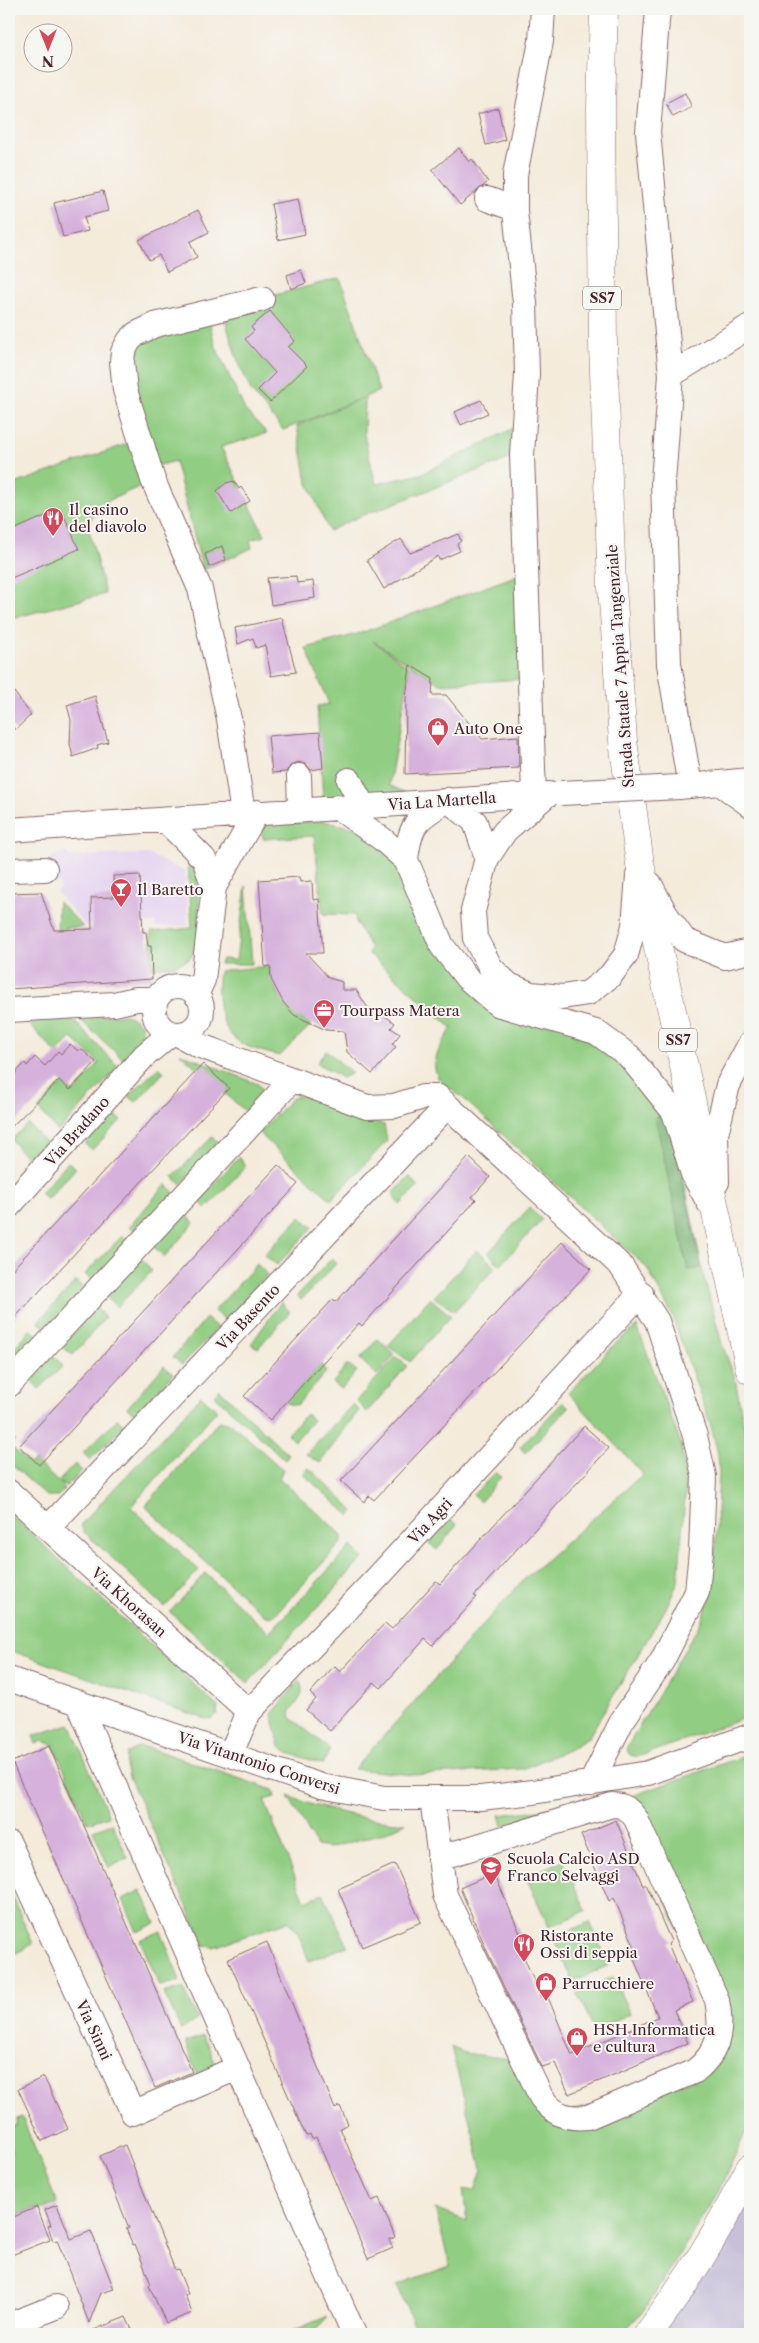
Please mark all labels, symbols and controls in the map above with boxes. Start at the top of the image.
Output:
north arrow [22,22,72,72]
text: N [42,52,54,70]
road number: SS7 [583,286,621,310]
place label: Il casino del diavolo [69,500,147,536]
restaurant icon: Il casino del diavolo [41,506,65,537]
street label: Strada Statale 7 Appia Tangenziale [602,544,638,788]
shop icon: Auto One [426,716,450,747]
place label: Auto One [453,719,523,738]
street label: Via La Martella [386,788,497,814]
bar icon: Il Baretto [109,877,133,908]
place label: Il Baretto [137,880,204,899]
office icon: Tourpass Matera [312,998,336,1029]
place label: Tourpass Matera [340,1001,460,1020]
road number: SS7 [659,1028,697,1052]
street label: Via Bradano [40,1092,113,1171]
street label: Via Basento [212,1280,284,1355]
street label: Via Agri [403,1494,456,1549]
street label: Via Khorasan [86,1562,171,1641]
street label: Via Vitantonio Conversi [175,1727,343,1798]
place label: Scuola Calcio ASD Franco Selvaggi [507,1849,640,1885]
school or university icon: Scuola Calcio ASD Franco Selvaggi [479,1855,503,1886]
place label: Ristorante Ossi di seppia [540,1926,638,1962]
restaurant icon: Ristorante Ossi di seppia [512,1932,536,1963]
shop icon: Parrucchiere [534,1971,558,2002]
place label: Parrucchiere [562,1974,654,1993]
street label: Via Sinni [71,1996,116,2063]
place label: HSH Informatica e cultura [593,2020,715,2056]
shop icon: HSH Informatica e cultura [565,2026,589,2057]

